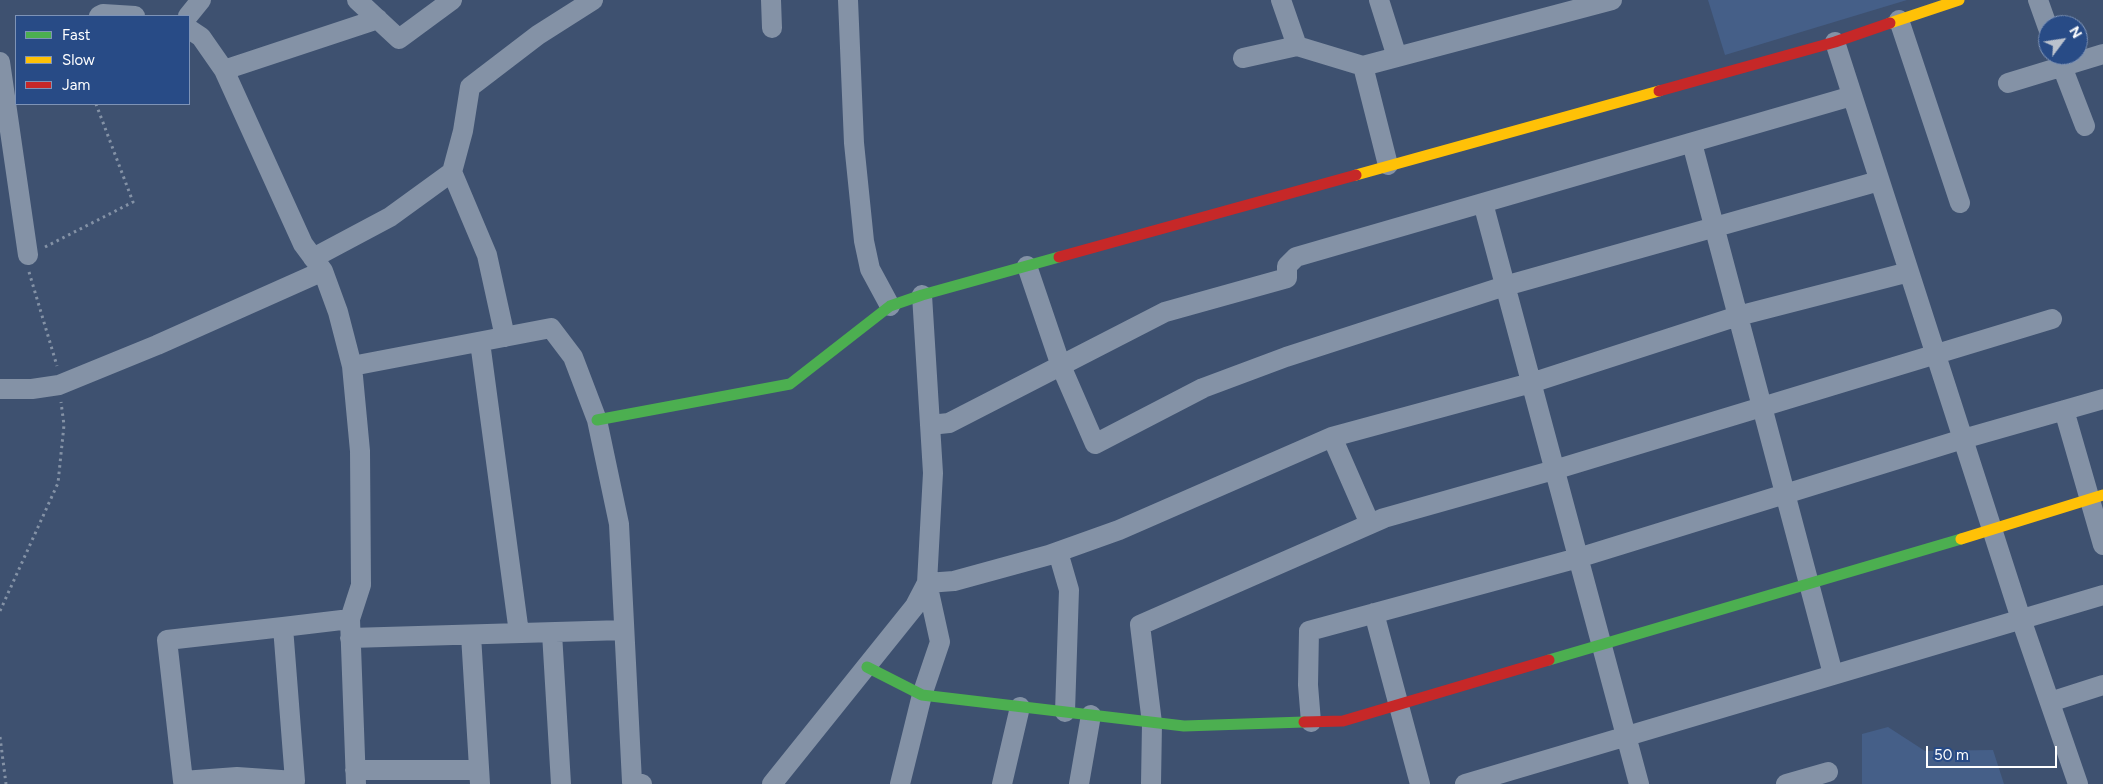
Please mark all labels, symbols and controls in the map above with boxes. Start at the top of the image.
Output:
legend [15,15,190,105]
north arrow [2038,15,2088,65]
text: N [2065,24,2085,42]
text: Fast [62,26,90,44]
text: Slow [62,51,95,69]
text: Jam [62,76,90,94]
scale bar [1928,736,2059,768]
text: 50 m [1934,746,1969,764]

